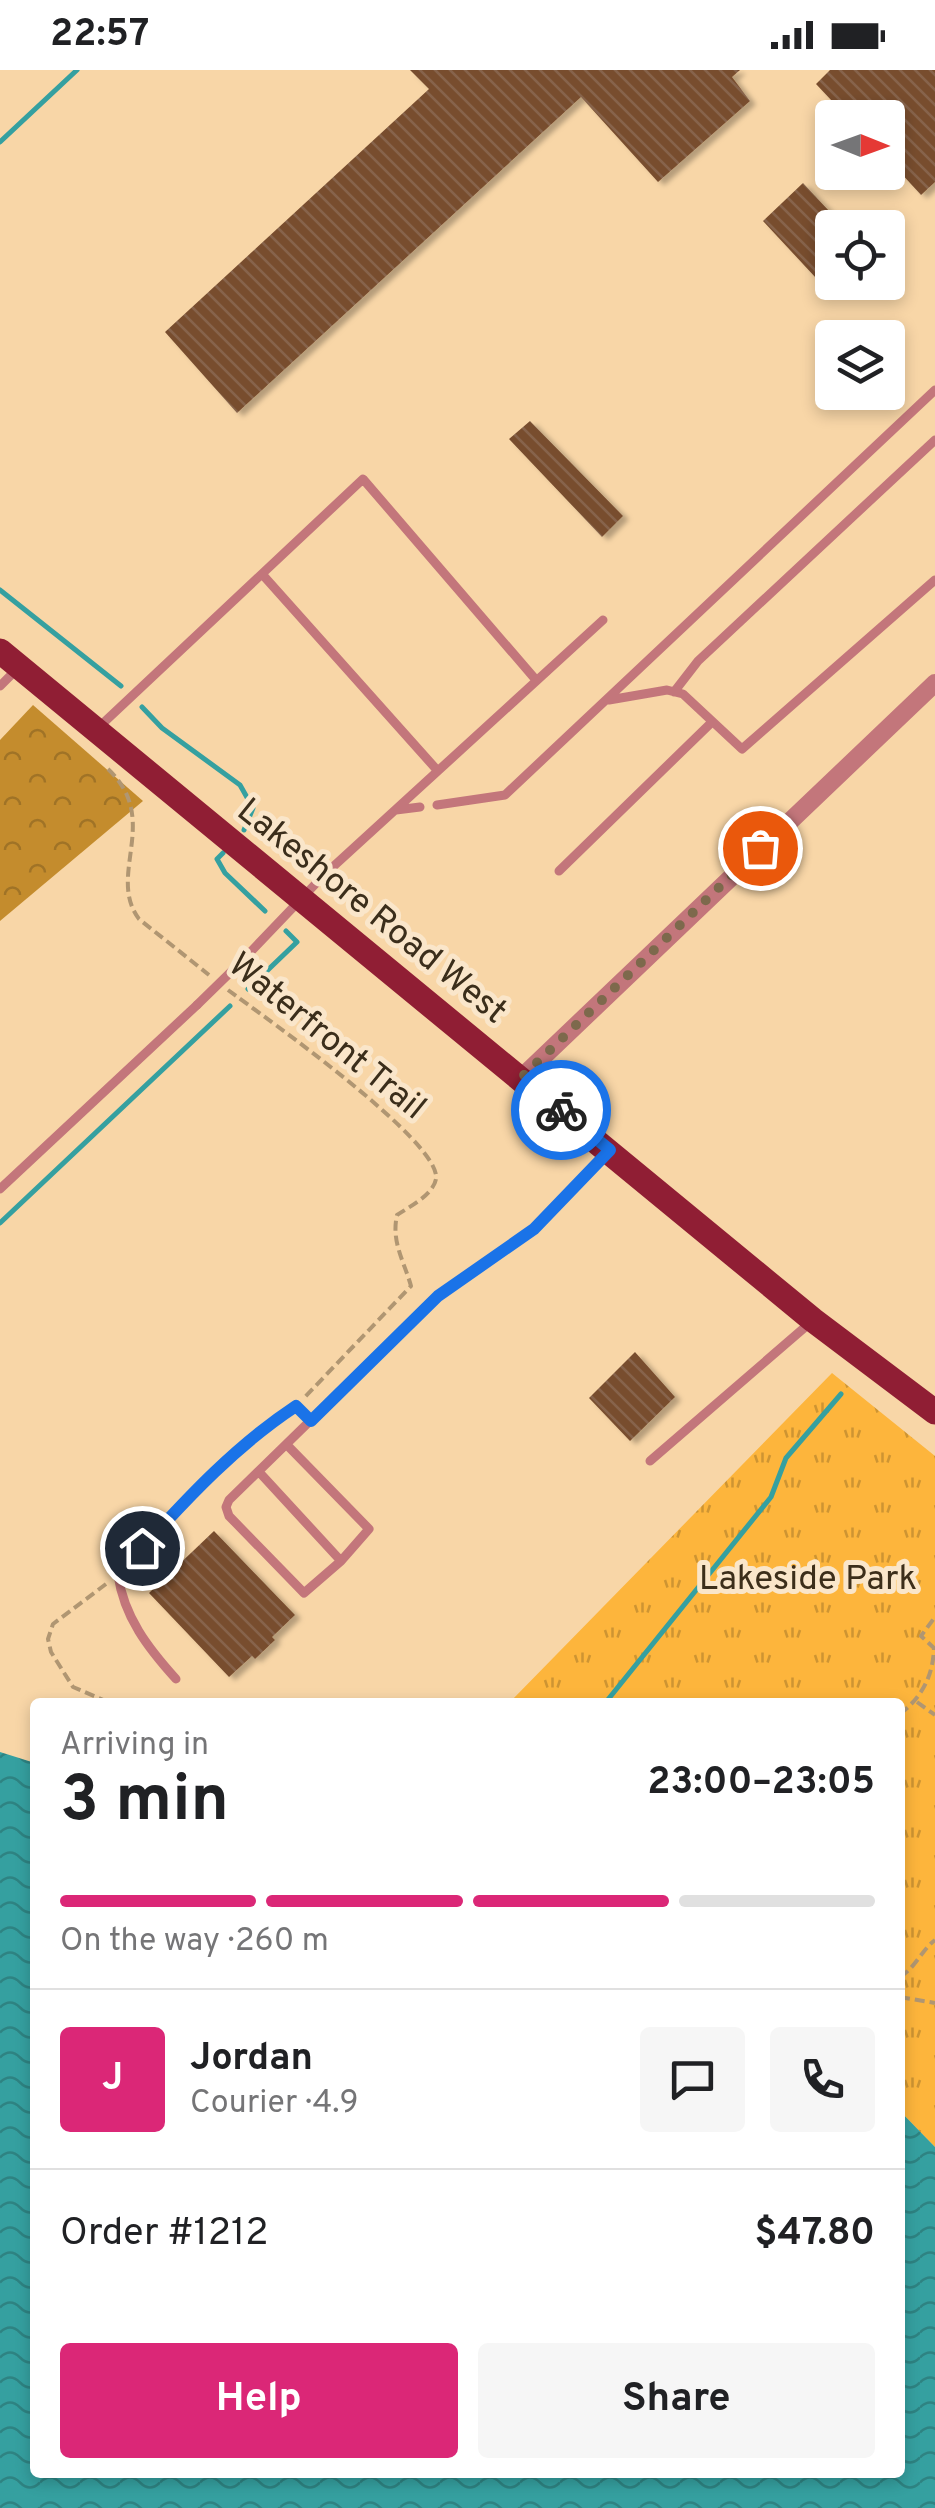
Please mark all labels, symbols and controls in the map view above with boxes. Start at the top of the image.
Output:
text: 22:57 [50,11,149,60]
north arrow [815,100,905,190]
map controls [815,100,905,410]
button: locate [815,210,905,300]
button: layers [815,320,905,410]
street label: Lakeshore Road West [227,790,515,1035]
pin [718,806,803,891]
icon: bag [733,821,788,876]
street label: Waterfront Trail [218,944,434,1131]
courier [511,1060,611,1160]
icon: bike [534,1083,589,1138]
pin [100,1506,185,1591]
icon: home [115,1521,170,1576]
park label: Lakeside Park [699,1558,917,1602]
text: Arriving in [60,1726,209,1766]
text: 23:00–23:05 [647,1759,875,1808]
text: 3 min [60,1762,229,1844]
text: On the way · 260 m [60,1922,329,1962]
button: chat [640,2027,745,2132]
button: phone [770,2027,875,2132]
text: Jordan [190,2035,313,2084]
text: J [102,2055,123,2104]
text: Courier · 4.9 [190,2084,359,2124]
text: Order #1212 [60,2210,268,2259]
text: $47.80 [755,2210,875,2259]
button: Help [60,2343,458,2458]
button: Share [478,2343,875,2458]

